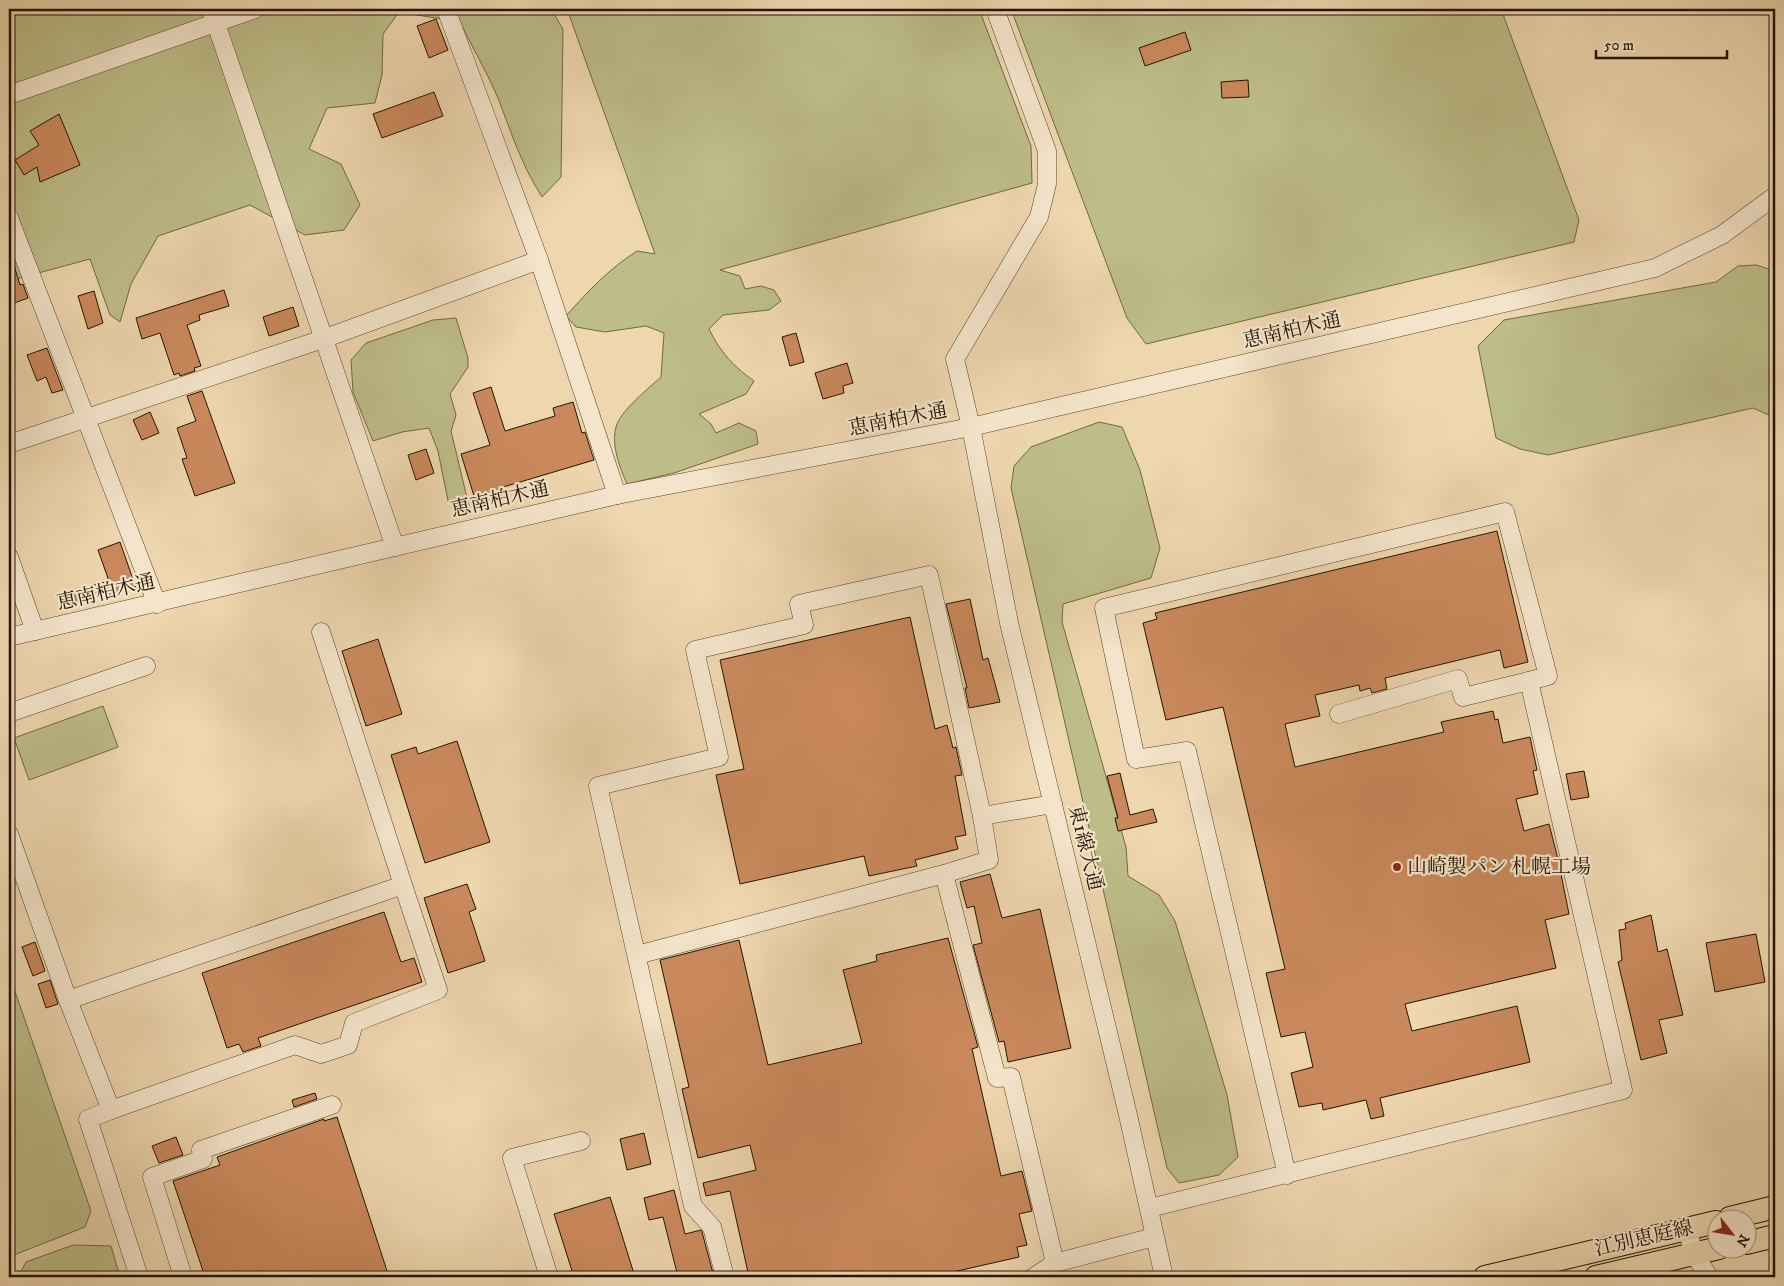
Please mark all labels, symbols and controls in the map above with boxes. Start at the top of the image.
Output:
scale bar [1596,28,1728,60]
text: 50 m [1604,36,1634,55]
street label: 恵南柏木通 [1240,308,1344,354]
street label: 恵南柏木通 [847,398,949,442]
street label: 恵南柏木通 [448,477,552,523]
street label: 恵南柏木通 [54,570,158,616]
street label: 東1線大通 [1062,803,1108,893]
place label: 山崎製パン 札幌工場 [1407,855,1591,880]
marker: 山崎製パン 札幌工場 [1391,861,1403,873]
north arrow [1706,1208,1756,1258]
street label: 江別恵庭線 [1592,1216,1696,1262]
text: N [1731,1231,1753,1250]

